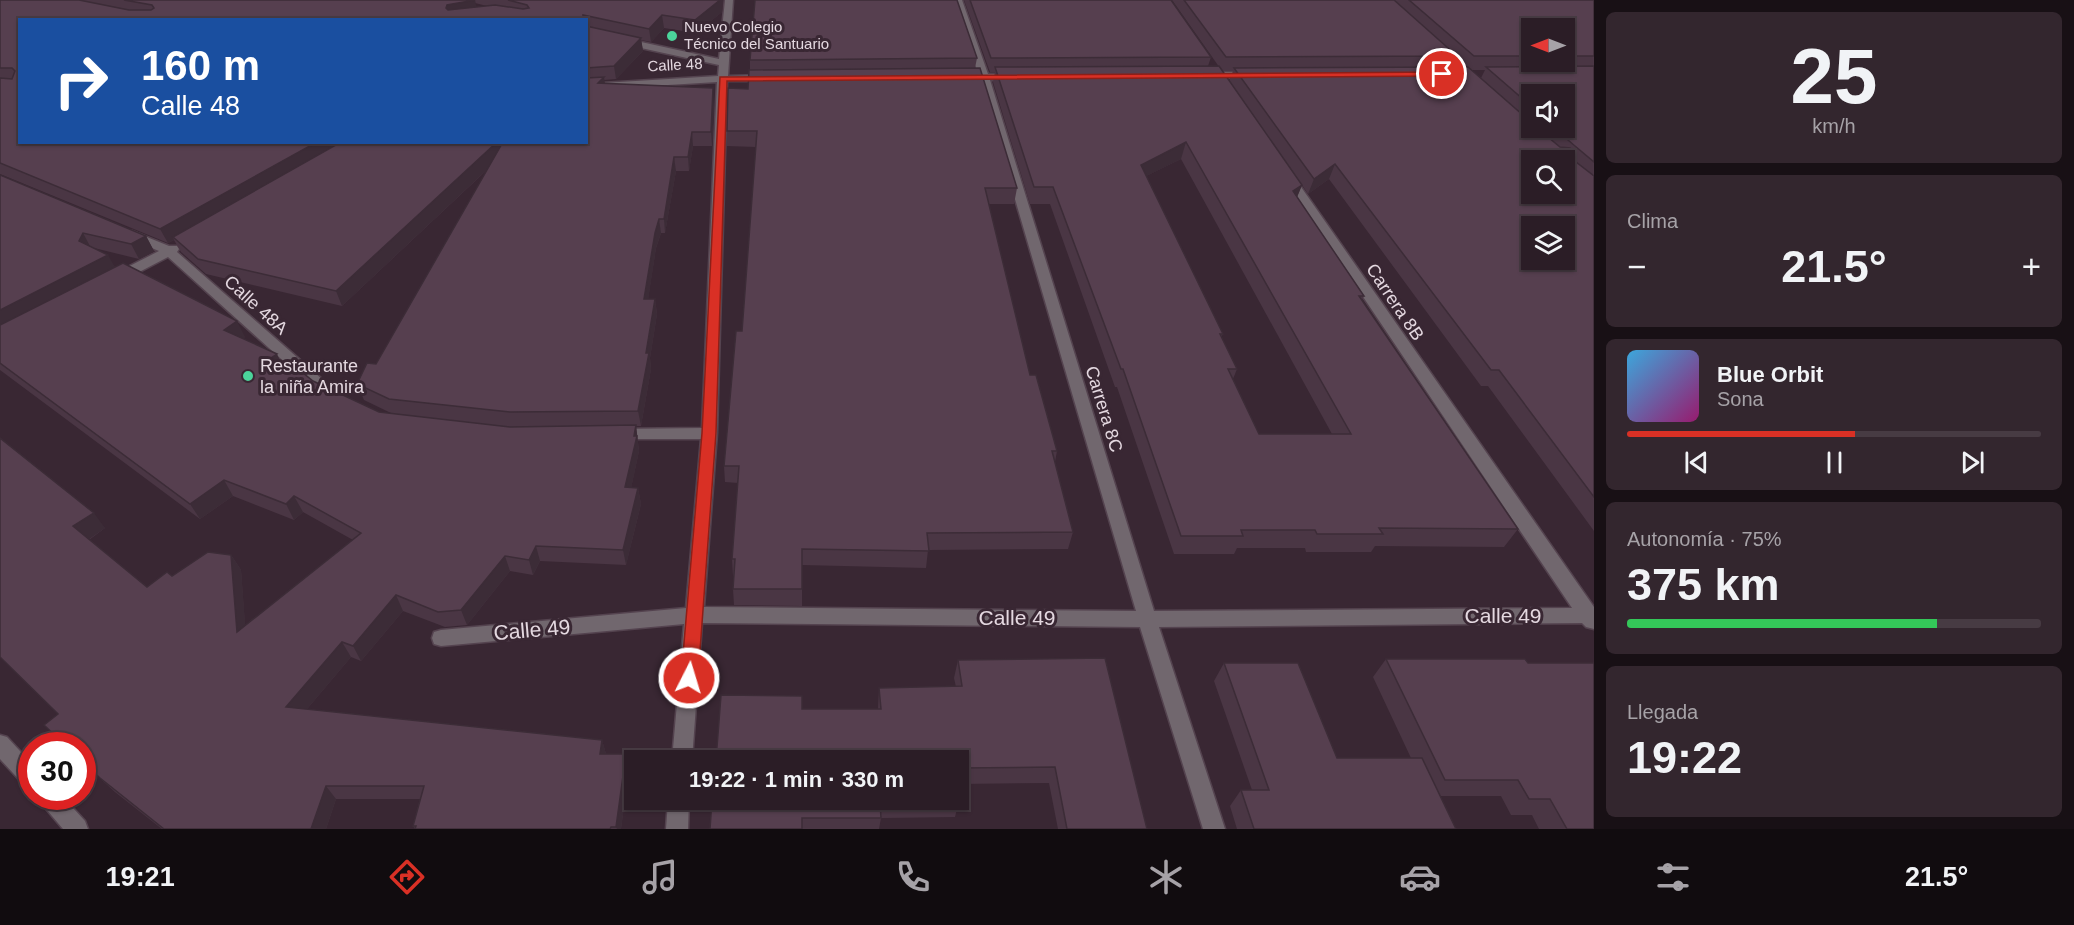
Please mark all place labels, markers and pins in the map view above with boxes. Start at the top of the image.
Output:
place label: Nuevo Colegio Técnico del Santuario [684,18,829,52]
marker: Nuevo Colegio Técnico del Santuario [665,29,679,43]
pin [1416,48,1467,99]
place label: Restaurante la niña Amira [260,356,365,397]
marker: Restaurante la niña Amira [241,369,255,383]

